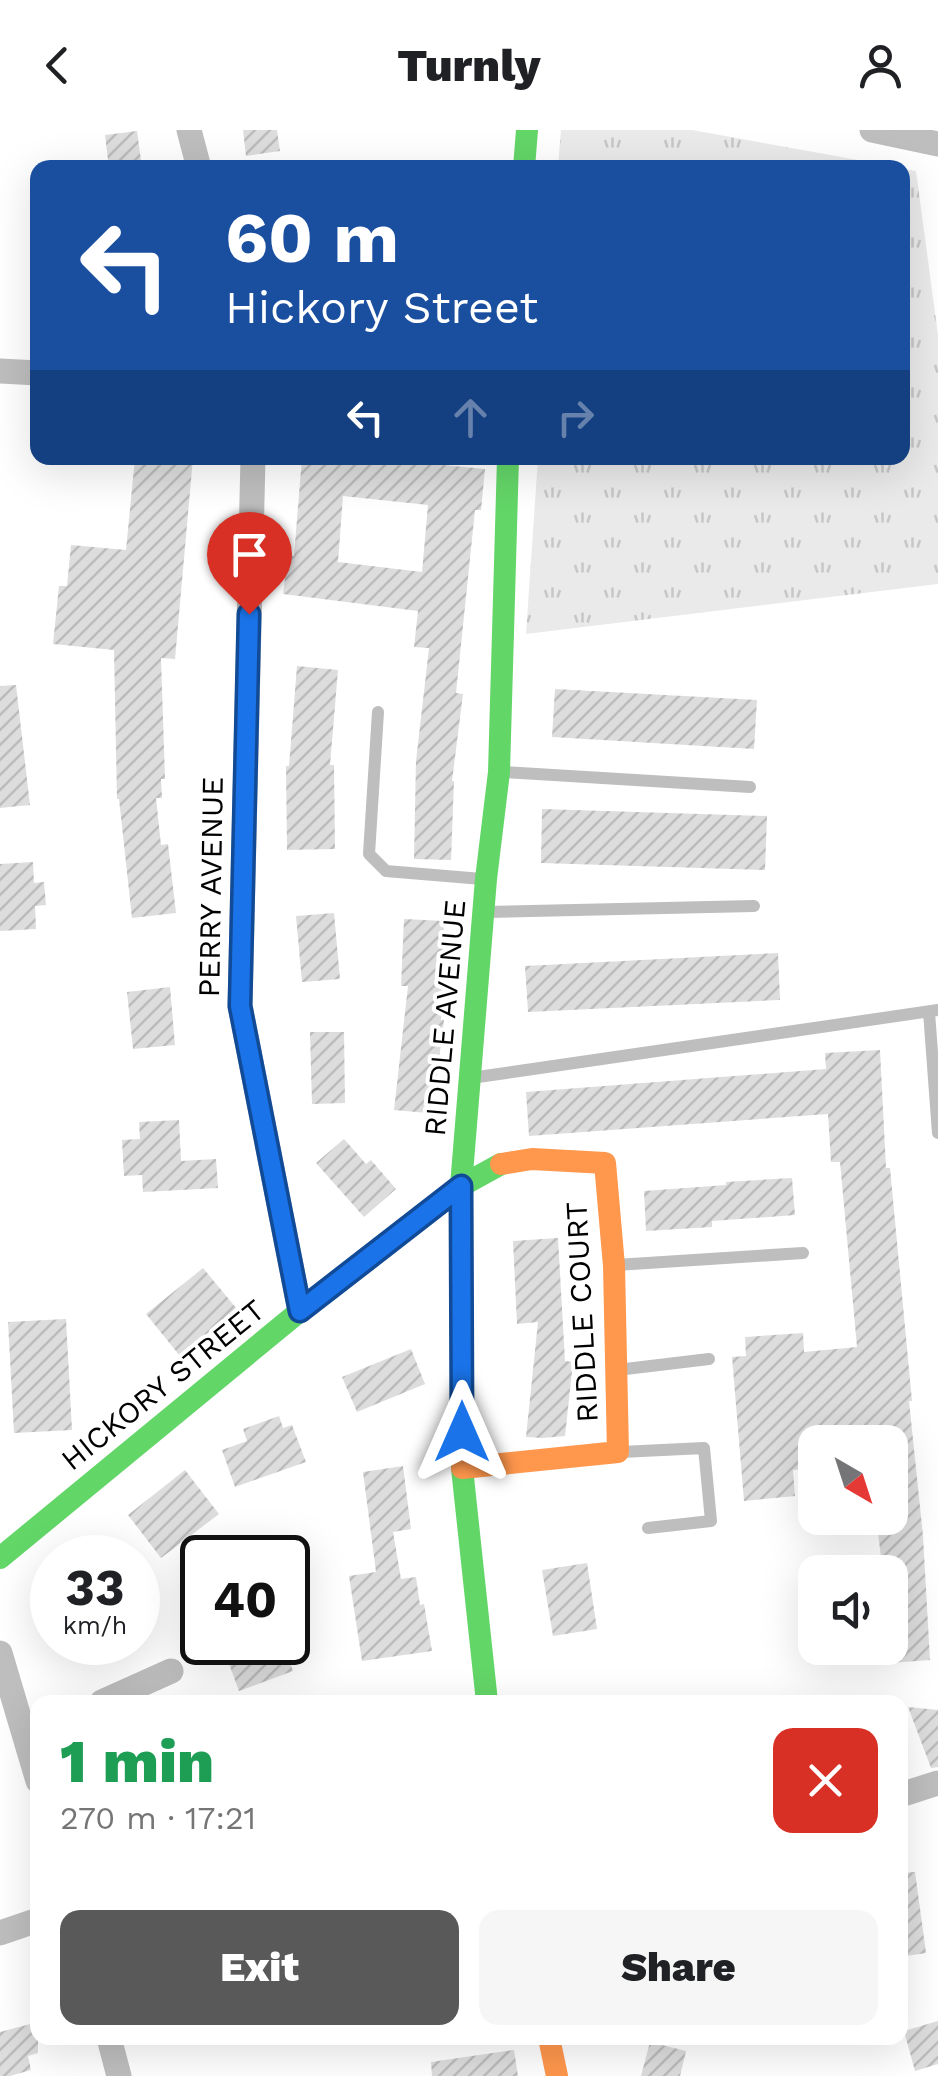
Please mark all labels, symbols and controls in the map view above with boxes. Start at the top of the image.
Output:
icon: back [30,38,85,93]
icon: person [853,38,908,93]
text: Turnly [397,39,541,92]
text: 60 m [225,197,399,279]
icon: left [60,200,190,330]
text: Hickory Street [225,281,538,334]
icon: left [338,390,393,445]
icon: ahead [443,390,498,445]
icon: right [548,390,603,445]
pin [207,512,292,615]
icon: arrive [222,527,277,582]
street label: PERRY AVENUE [191,776,230,998]
street label: RIDDLE AVENUE [417,898,472,1138]
street label: RIDDLE COURT [558,1201,605,1423]
street label: HICKORY STREET [54,1292,271,1477]
position arrow [410,1380,514,1484]
north arrow [798,1425,908,1535]
map controls [798,1425,908,1665]
speed limit sign: 40 [180,1535,310,1665]
button: sound [798,1555,908,1665]
text: 33 [65,1558,125,1617]
text: km/h [63,1611,127,1640]
text: 1 min [60,1726,214,1797]
button: close [773,1728,878,1833]
text: 270 m · 17:21 [60,1799,256,1837]
button: Exit [60,1910,459,2025]
button: Share [479,1910,878,2025]

